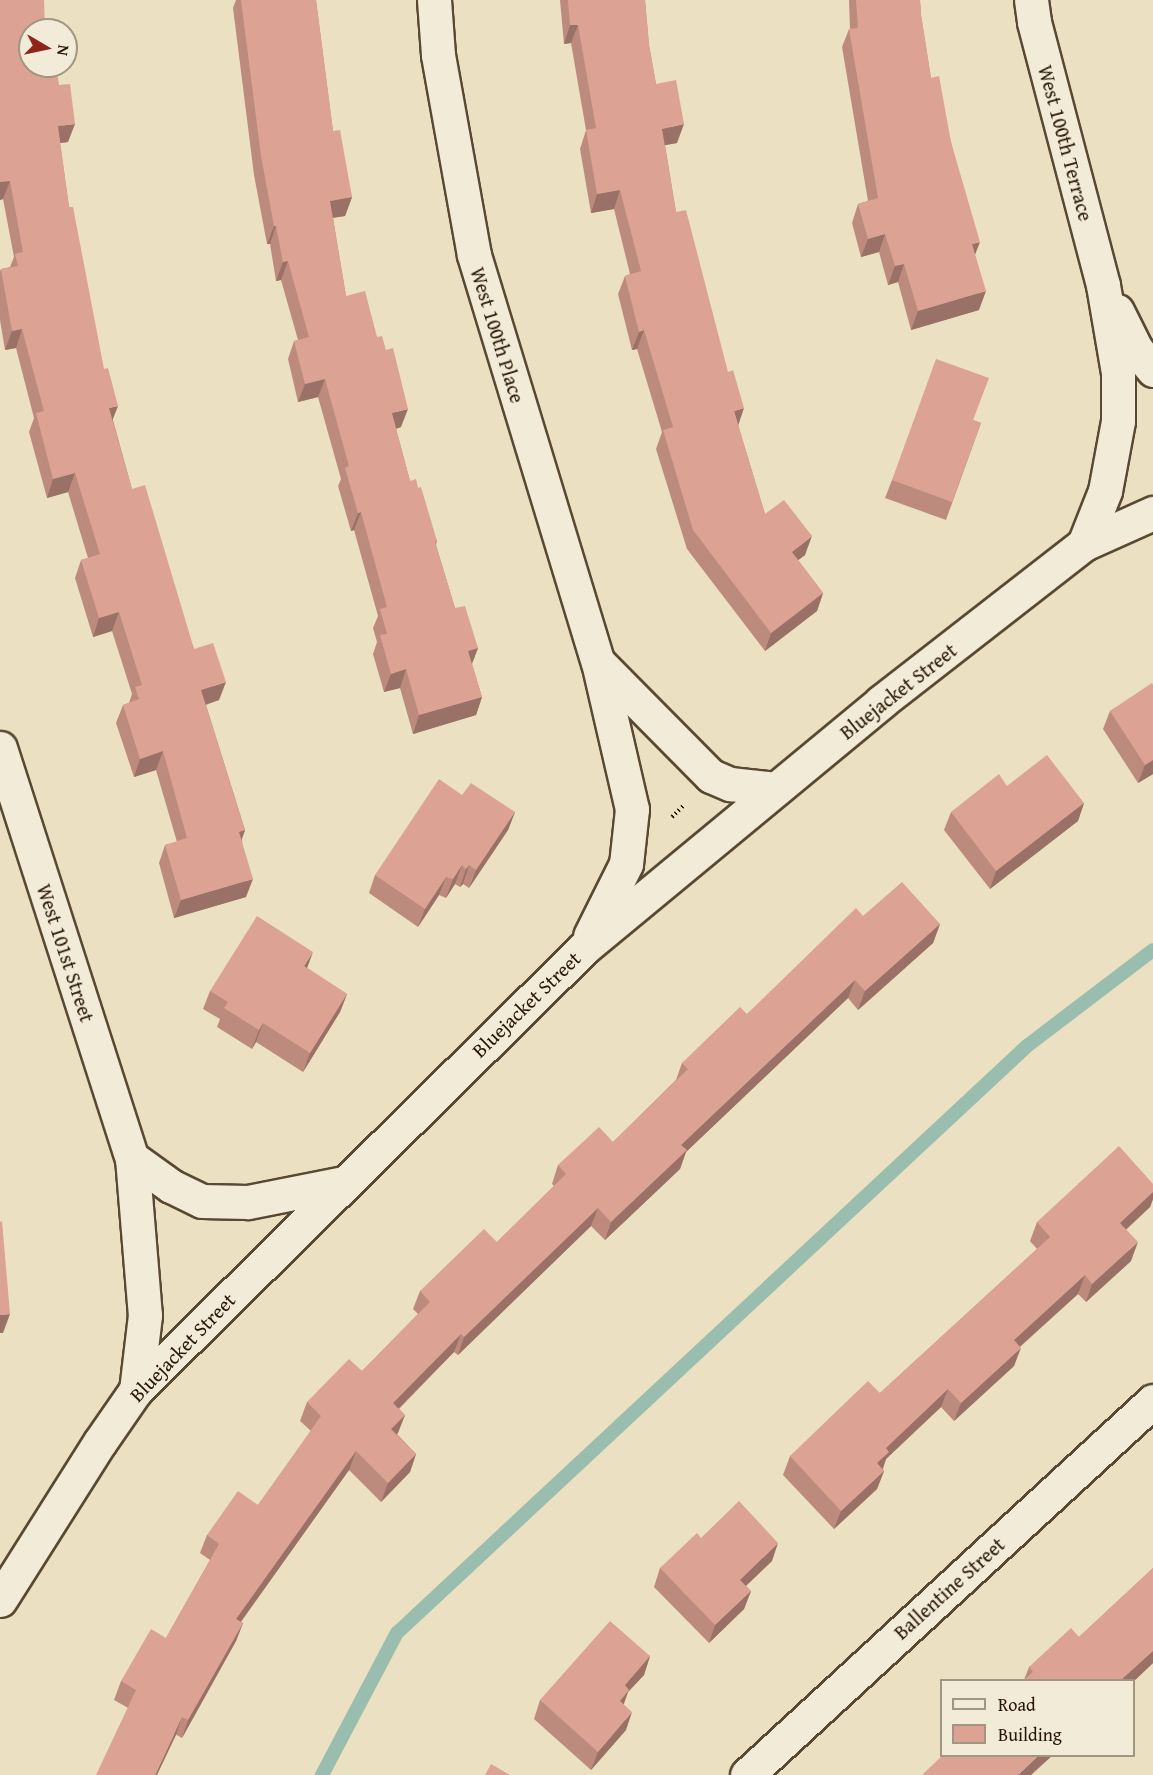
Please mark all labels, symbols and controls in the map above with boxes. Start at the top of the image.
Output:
north arrow [18,18,78,78]
text: N [51,43,76,58]
street label: West 100th Terrace [1034,62,1098,224]
street label: West 100th Place [466,264,530,406]
street label: Bluejacket Street [835,638,961,744]
street label: West 101st Street [32,881,100,1025]
street label: Bluejacket Street [467,946,585,1062]
street label: Bluejacket Street [124,1288,240,1406]
street label: Ballentine Street [889,1532,1009,1644]
legend [940,1679,1135,1757]
text: Road [998,1691,1036,1718]
text: Building [998,1721,1062,1748]

